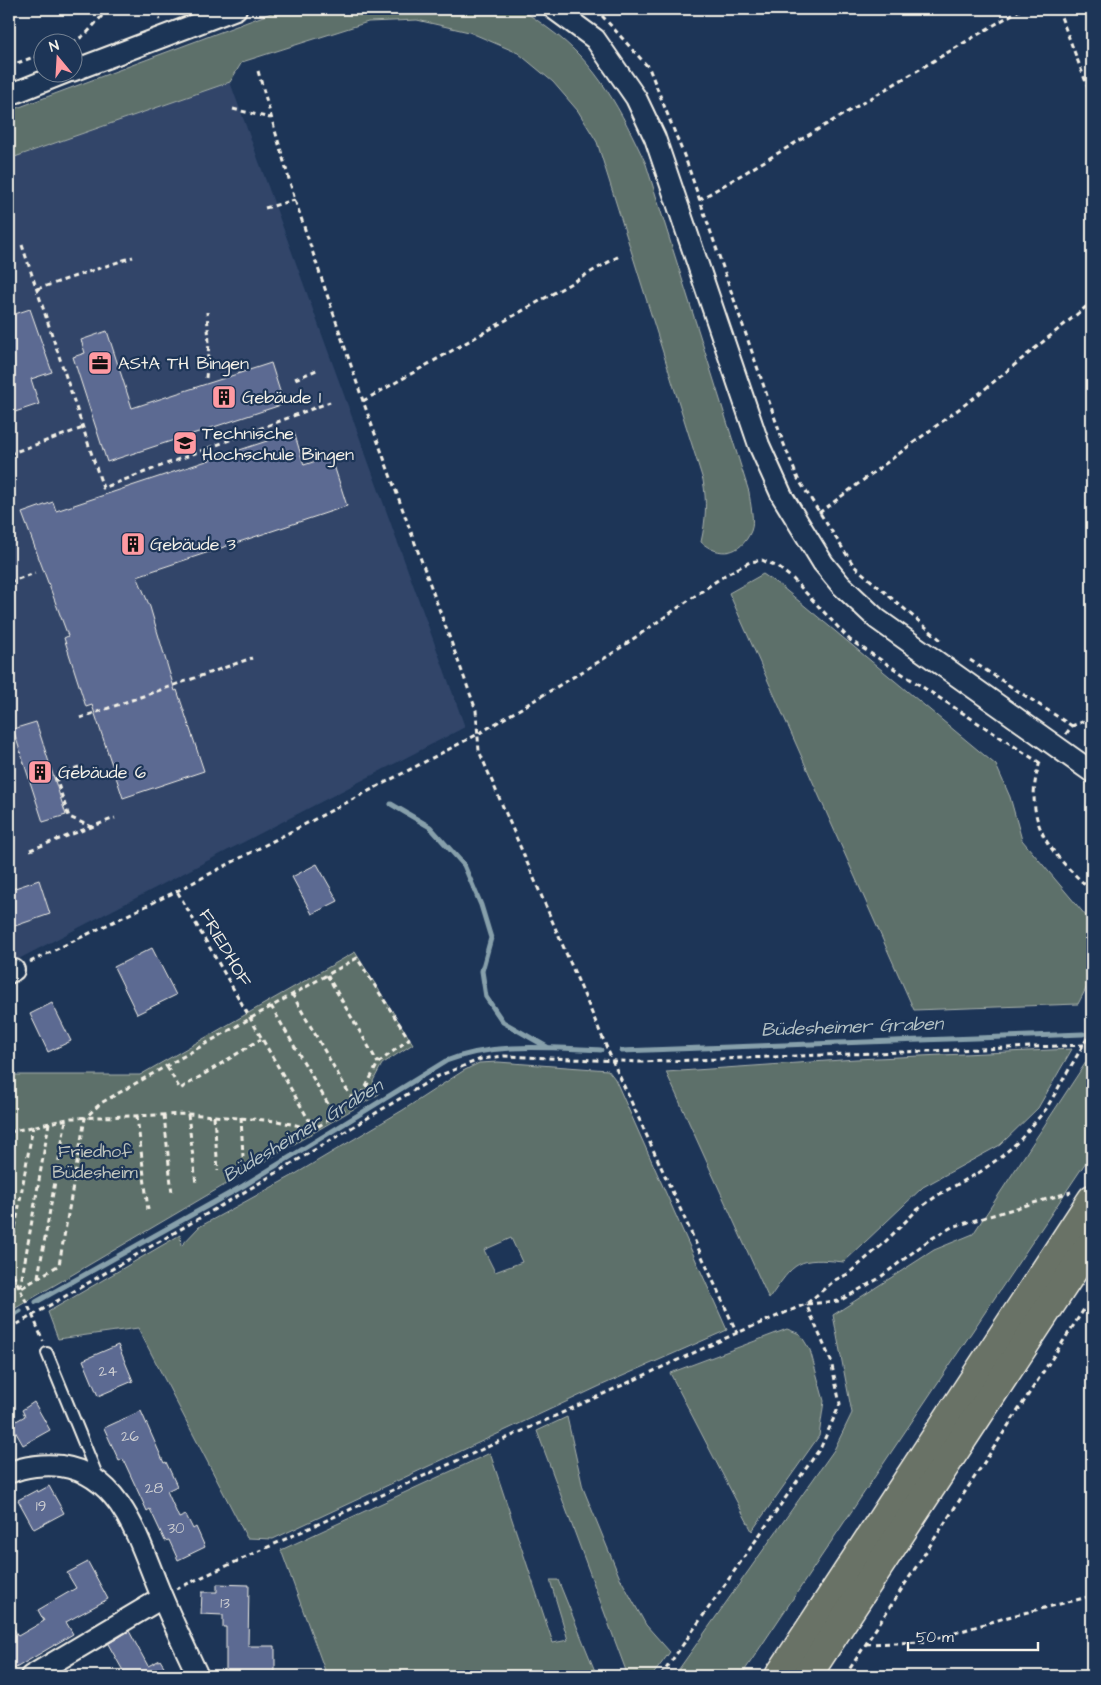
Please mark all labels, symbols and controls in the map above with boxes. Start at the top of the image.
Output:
north arrow [32,32,82,82]
text: N [47,36,62,57]
office icon: AStA TH Bingen [87,350,113,376]
place label: AStA TH Bingen [118,351,249,377]
building icon: Gebäude 1 [211,384,237,410]
place label: Gebäude 1 [242,385,321,410]
place label: Technische Hochschule Bingen [202,421,354,468]
school or university icon: Technische Hochschule Bingen [172,430,198,456]
building icon: Gebäude 3 [120,531,146,557]
place label: Gebäude 3 [150,532,236,557]
building icon: Gebäude 6 [27,759,53,785]
place label: Gebäude 6 [58,760,146,785]
street label: FRIEDHOF [193,905,258,992]
water label: Büdesheimer Graben [760,1010,945,1044]
water label: Büdesheimer Graben [218,1072,389,1189]
park label: Friedhof Büdesheim [52,1139,138,1185]
house number: 24 [99,1361,117,1382]
house number: 26 [121,1426,140,1447]
house number: 28 [145,1478,163,1499]
house number: 19 [36,1496,46,1517]
house number: 30 [167,1518,185,1539]
house number: 13 [220,1593,230,1614]
scale bar [908,1620,1038,1652]
text: 50 m [916,1627,954,1648]

